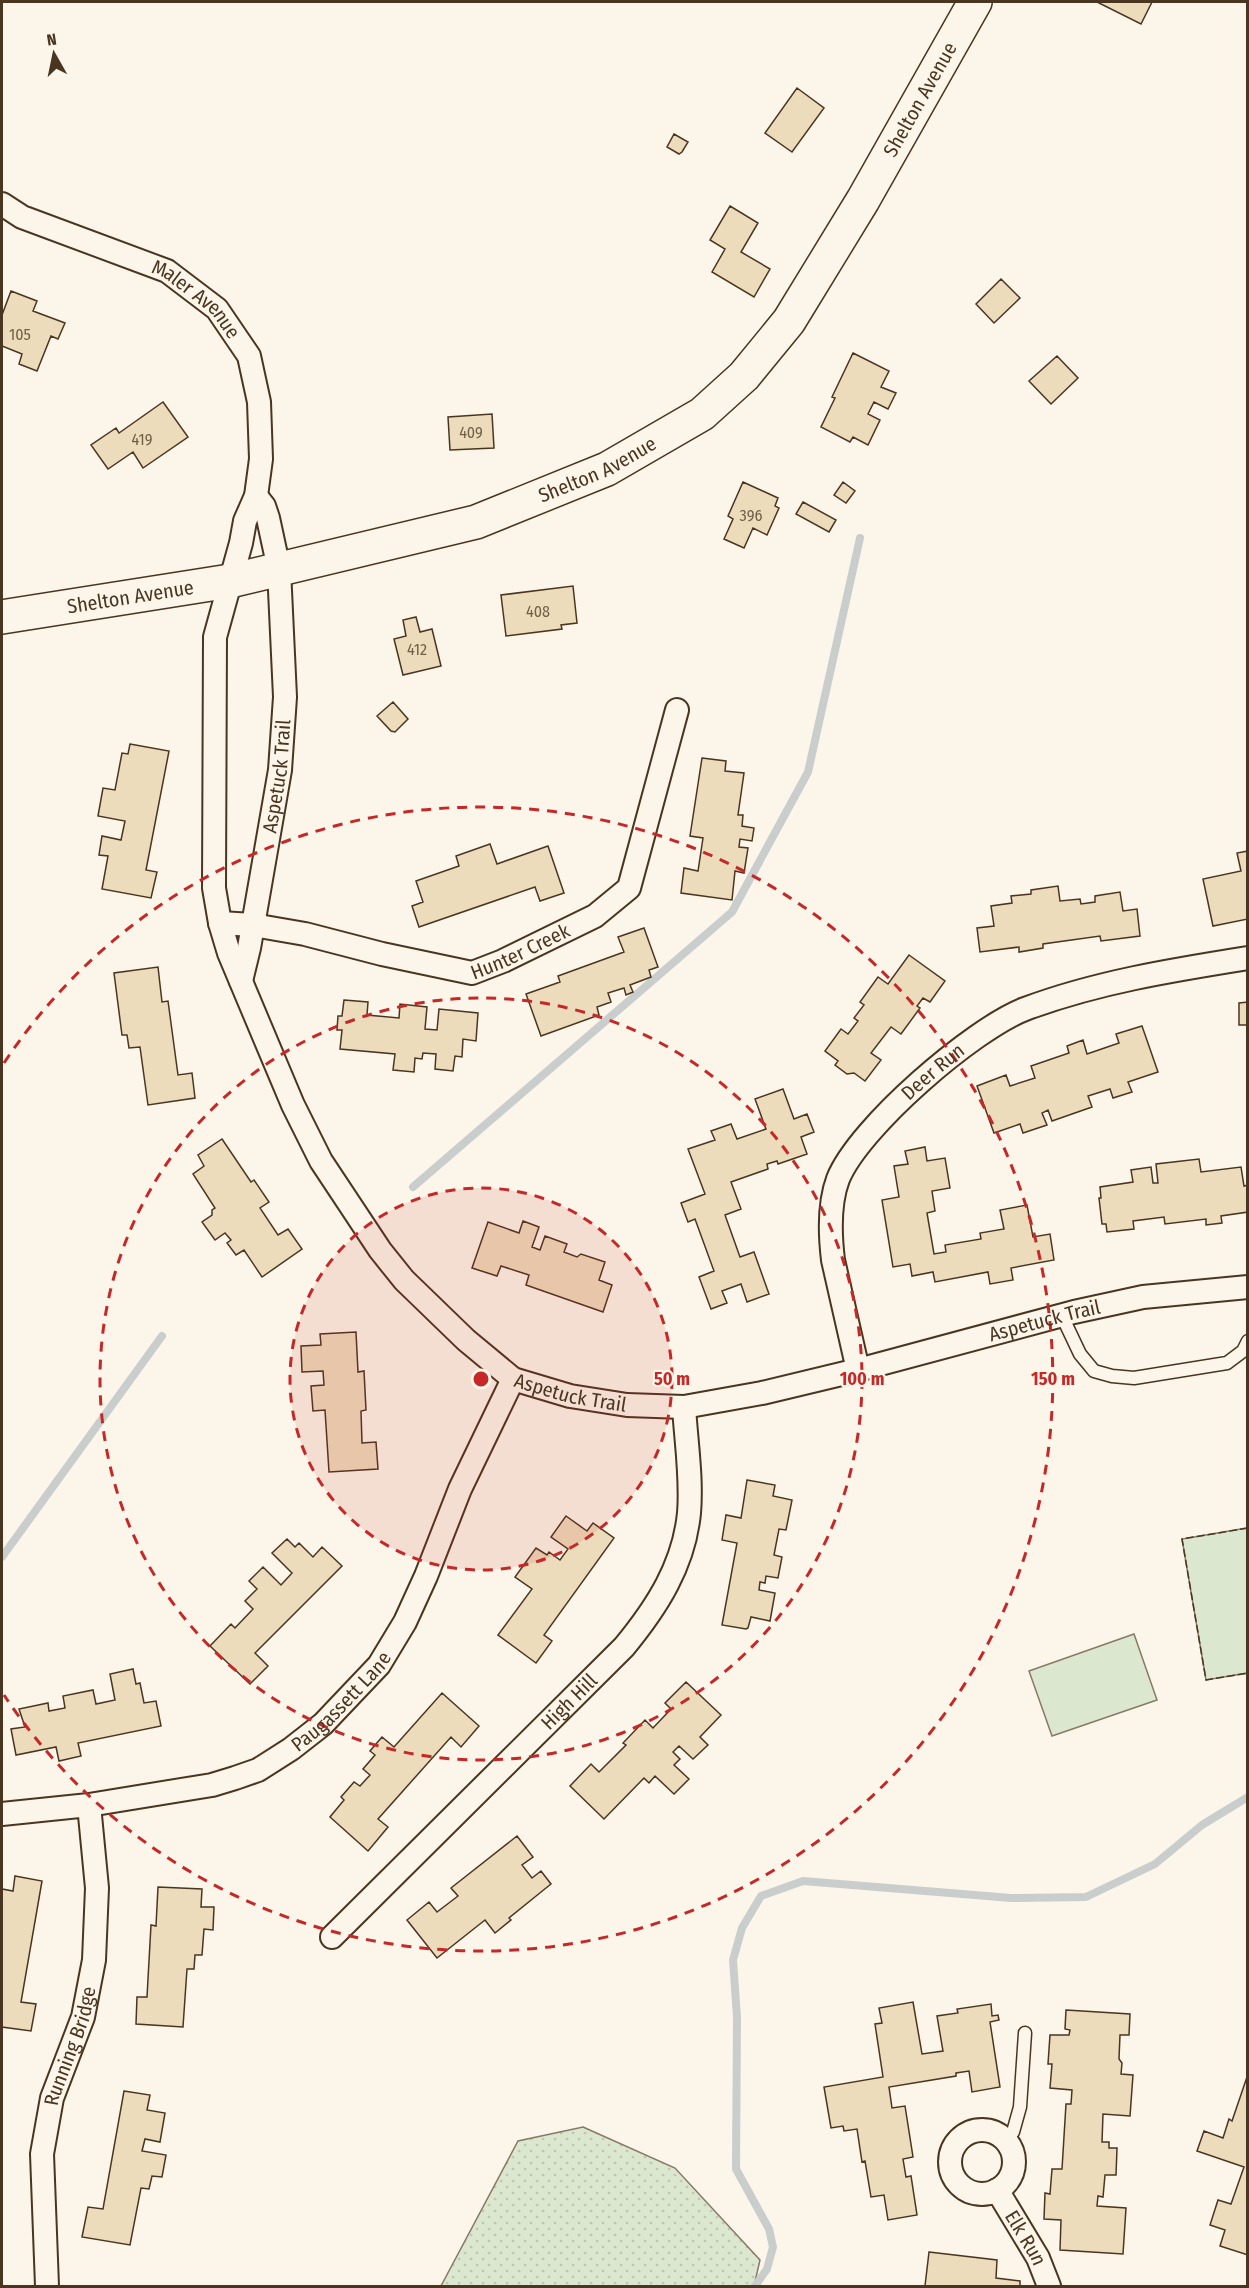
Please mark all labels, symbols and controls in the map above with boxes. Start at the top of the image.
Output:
north arrow [24,24,84,84]
text: N [46,30,58,50]
street label: Shelton Avenue [878,38,962,161]
street label: Maler Avenue [149,255,245,343]
house number: 105 [9,325,31,344]
house number: 409 [459,423,483,442]
house number: 419 [132,430,153,449]
street label: Shelton Avenue [535,431,660,508]
house number: 396 [740,506,762,525]
street label: Shelton Avenue [65,575,195,619]
house number: 408 [526,602,550,621]
house number: 412 [407,640,427,659]
street label: Aspetuck Trail [257,719,295,835]
street label: Hunter Creek [467,918,574,984]
street label: Deer Run [896,1038,969,1105]
street label: Aspetuck Trail [986,1295,1102,1346]
street label: Aspetuck Trail [511,1368,628,1417]
text: 50 m [654,1368,690,1390]
text: 100 m [840,1368,884,1390]
text: 150 m [1031,1368,1075,1390]
centre of rings [471,1369,491,1389]
street label: Paugassett Lane [286,1647,396,1756]
street label: High Hill [536,1669,602,1735]
street label: Running Bridge [39,1985,101,2107]
street label: Elk Run [1000,2206,1052,2269]

